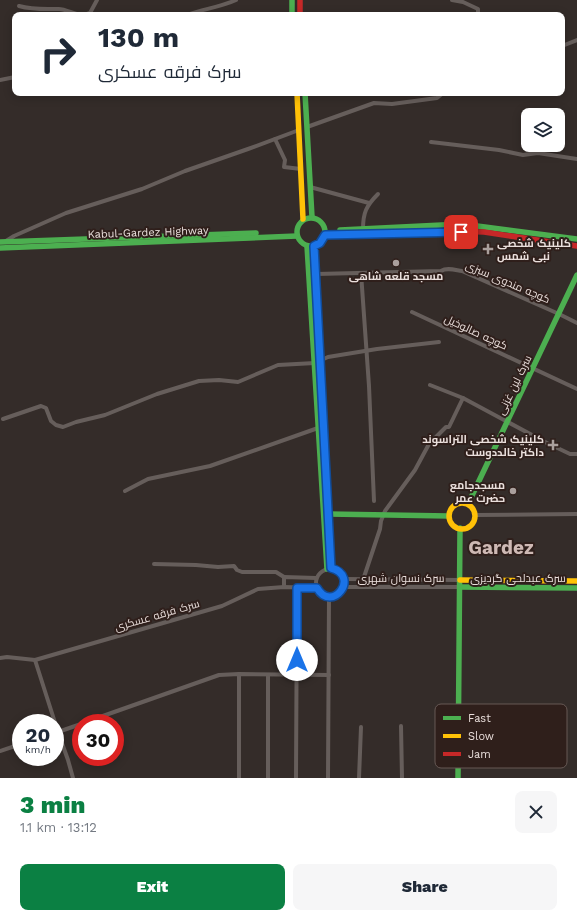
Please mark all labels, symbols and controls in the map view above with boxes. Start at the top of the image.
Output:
text: 130 m [98,21,179,54]
icon: right [32,28,84,80]
text: سرک فرقه عسکری [98,61,242,82]
map controls [521,108,565,152]
button: layers [521,108,565,152]
pin [444,215,478,249]
icon: arrive [450,221,472,243]
street label: Kabul-Gardez Highway [87,224,209,241]
place label: کلینیک شخصی نبی شمس [497,237,571,263]
marker: کلینیک شخصی نبی شمس [482,243,494,255]
marker: مسجد قلعه شاهی [391,258,401,268]
street label: کوچه مندوی سبزی [464,259,552,306]
place label: مسجد قلعه شاهی [349,270,443,283]
street label: کوچه صالوخیل [442,312,510,353]
street label: سرک لین غزنی [494,353,534,417]
place label: کلینیک شخصی التراسوند داکتر خالددوست [422,433,544,460]
marker: کلینیک شخصی التراسوند داکتر خالددوست [547,439,559,451]
place label: مسجدجامع حضرت عمر [450,479,505,505]
marker: مسجدجامع حضرت عمر [508,486,518,496]
district label: Gardez [468,536,534,559]
street label: سرک نسوان شهری [358,572,444,585]
street label: سرک عبدلحی گردیزی [470,572,566,585]
street label: سرک فرقه عسکری [113,597,201,634]
position arrow [276,639,318,681]
legend [435,704,567,768]
text: Fast [468,712,491,725]
speed limit sign: 30 [72,714,124,766]
text: 20 [26,723,50,747]
text: Slow [468,730,494,743]
text: km/h [25,744,51,755]
text: Jam [468,748,491,761]
text: 3 min [20,791,85,819]
button: close [515,791,557,833]
text: 1.1 km · 13:12 [20,820,97,835]
button: Exit [20,864,285,910]
button: Share [293,864,557,910]

